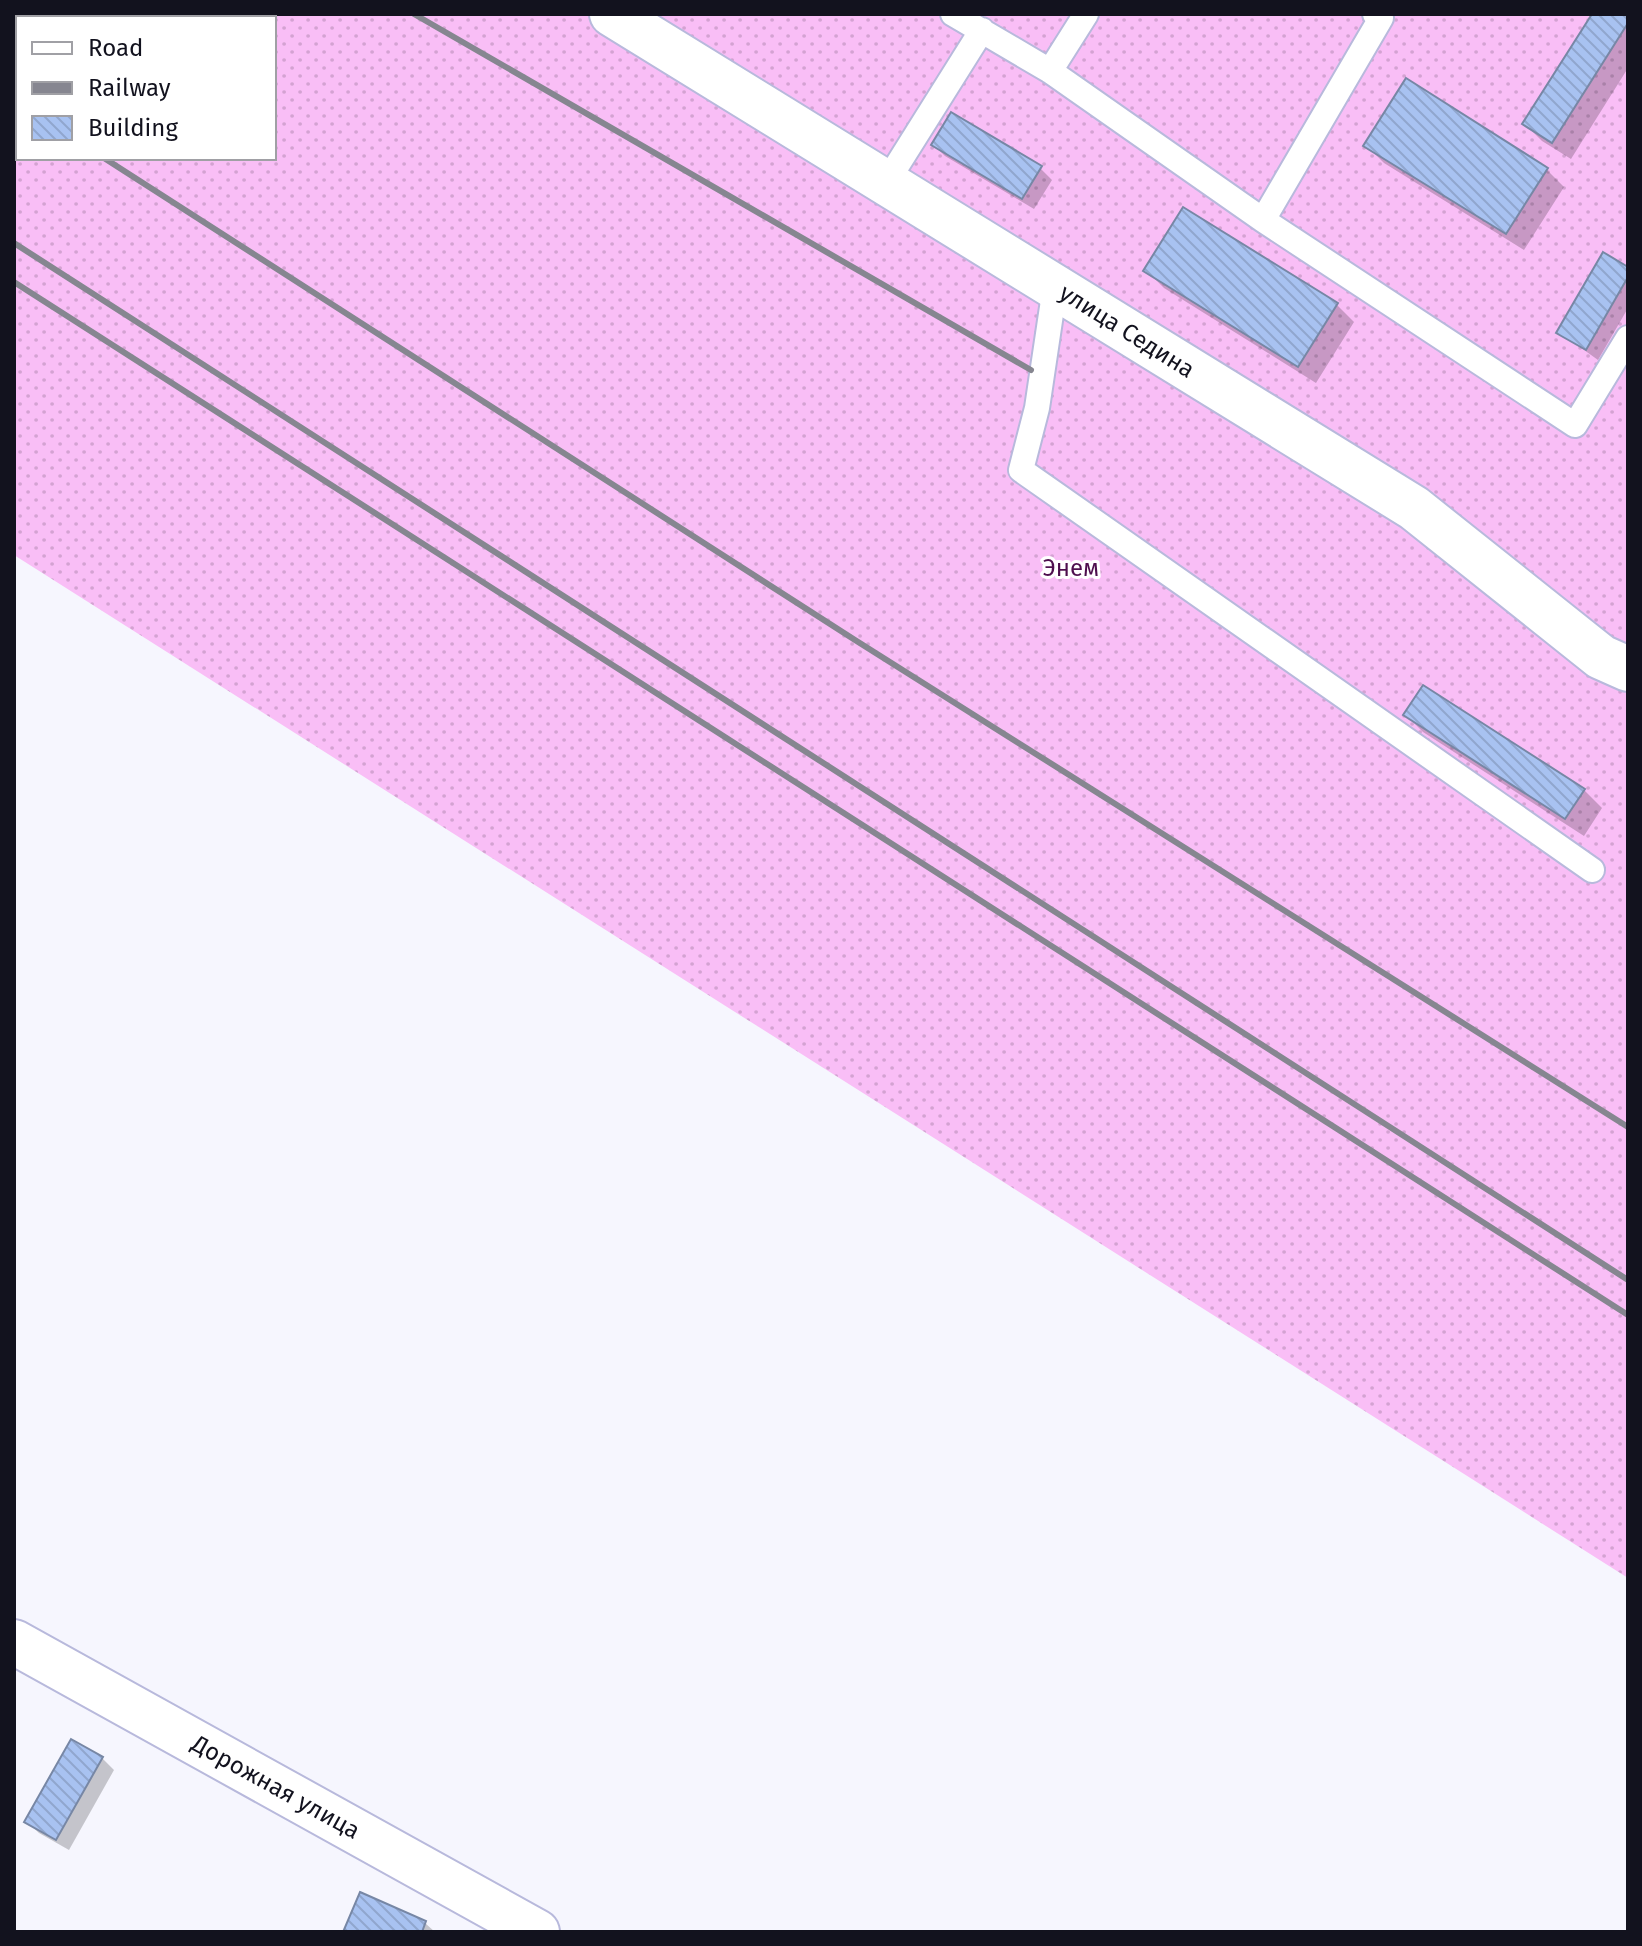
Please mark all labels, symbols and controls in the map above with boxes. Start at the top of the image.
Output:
legend [16,16,276,160]
text: Road [88,34,143,62]
text: Railway [88,74,171,102]
text: Building [88,114,178,142]
street label: улица Седина [1054,278,1200,384]
park label: Энем [1043,554,1099,582]
street label: Дорожная улица [186,1729,365,1845]

